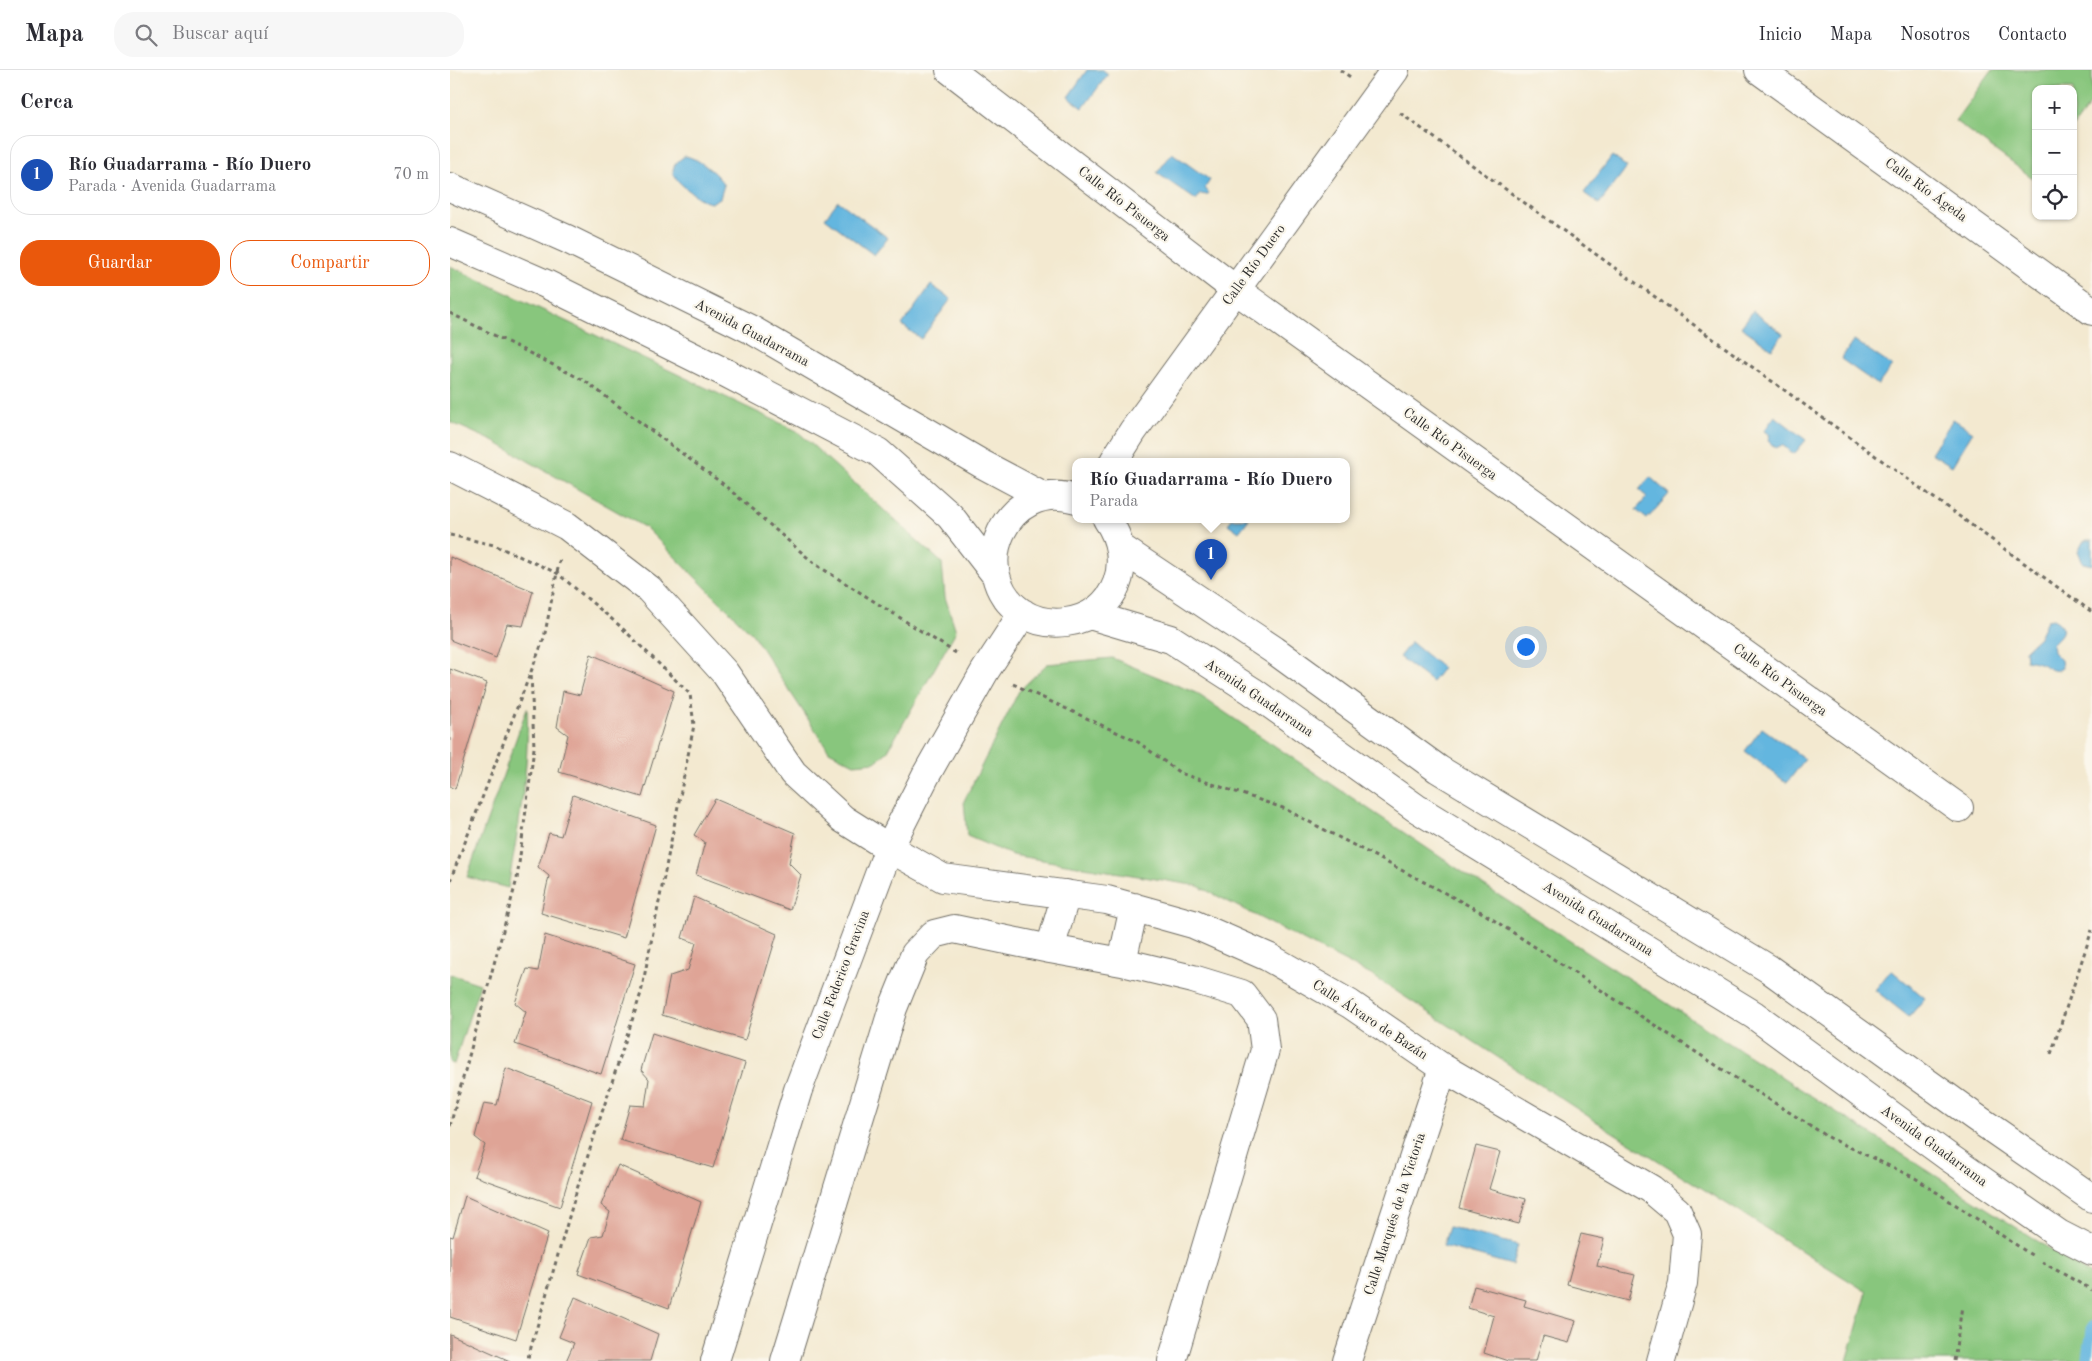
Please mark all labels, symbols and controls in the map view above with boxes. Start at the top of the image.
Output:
search box [114,12,464,57]
icon: search [132,21,160,49]
text: Mapa [25,23,84,47]
text: Buscar aquí [172,25,268,44]
text: Inicio [1759,26,1802,44]
text: Mapa [1830,26,1872,44]
text: Nosotros [1900,26,1970,44]
text: Contacto [1998,26,2067,44]
map controls [2032,85,2077,220]
button: + [2032,85,2077,130]
text: Cerca [20,92,73,113]
button: − [2032,130,2077,175]
street label: Calle Río Ágeda [1882,153,1972,224]
text: Río Guadarrama - Río Duero [68,156,311,175]
street label: Calle Río Pisuerga [1075,164,1173,244]
text: 1 [32,167,42,183]
text: 70 m [393,167,429,183]
button: locate [2032,175,2077,220]
text: Parada · Avenida Guadarrama [68,179,276,195]
street label: Calle Río Duero [1220,222,1288,308]
button: Guardar [20,240,220,286]
button: Compartir [230,240,430,286]
street label: Avenida Guadarrama [692,297,812,369]
street label: Calle Río Pisuerga [1400,405,1500,483]
popup [1072,458,1350,523]
text: Río Guadarrama - Río Duero [1089,471,1333,490]
text: Parada [1089,494,1138,510]
pin: 1 [1195,539,1227,580]
your location [1513,634,1539,660]
street label: Calle Río Pisuerga [1730,641,1830,719]
street label: Avenida Guadarrama [1202,657,1316,740]
street label: Avenida Guadarrama [1540,879,1656,959]
street label: Calle Federico Gravina [810,908,872,1042]
street label: Calle Álvaro de Bazán [1310,975,1432,1063]
street label: Avenida Guadarrama [1878,1103,1990,1189]
street label: Calle Marqués de la Victoria [1362,1131,1428,1297]

